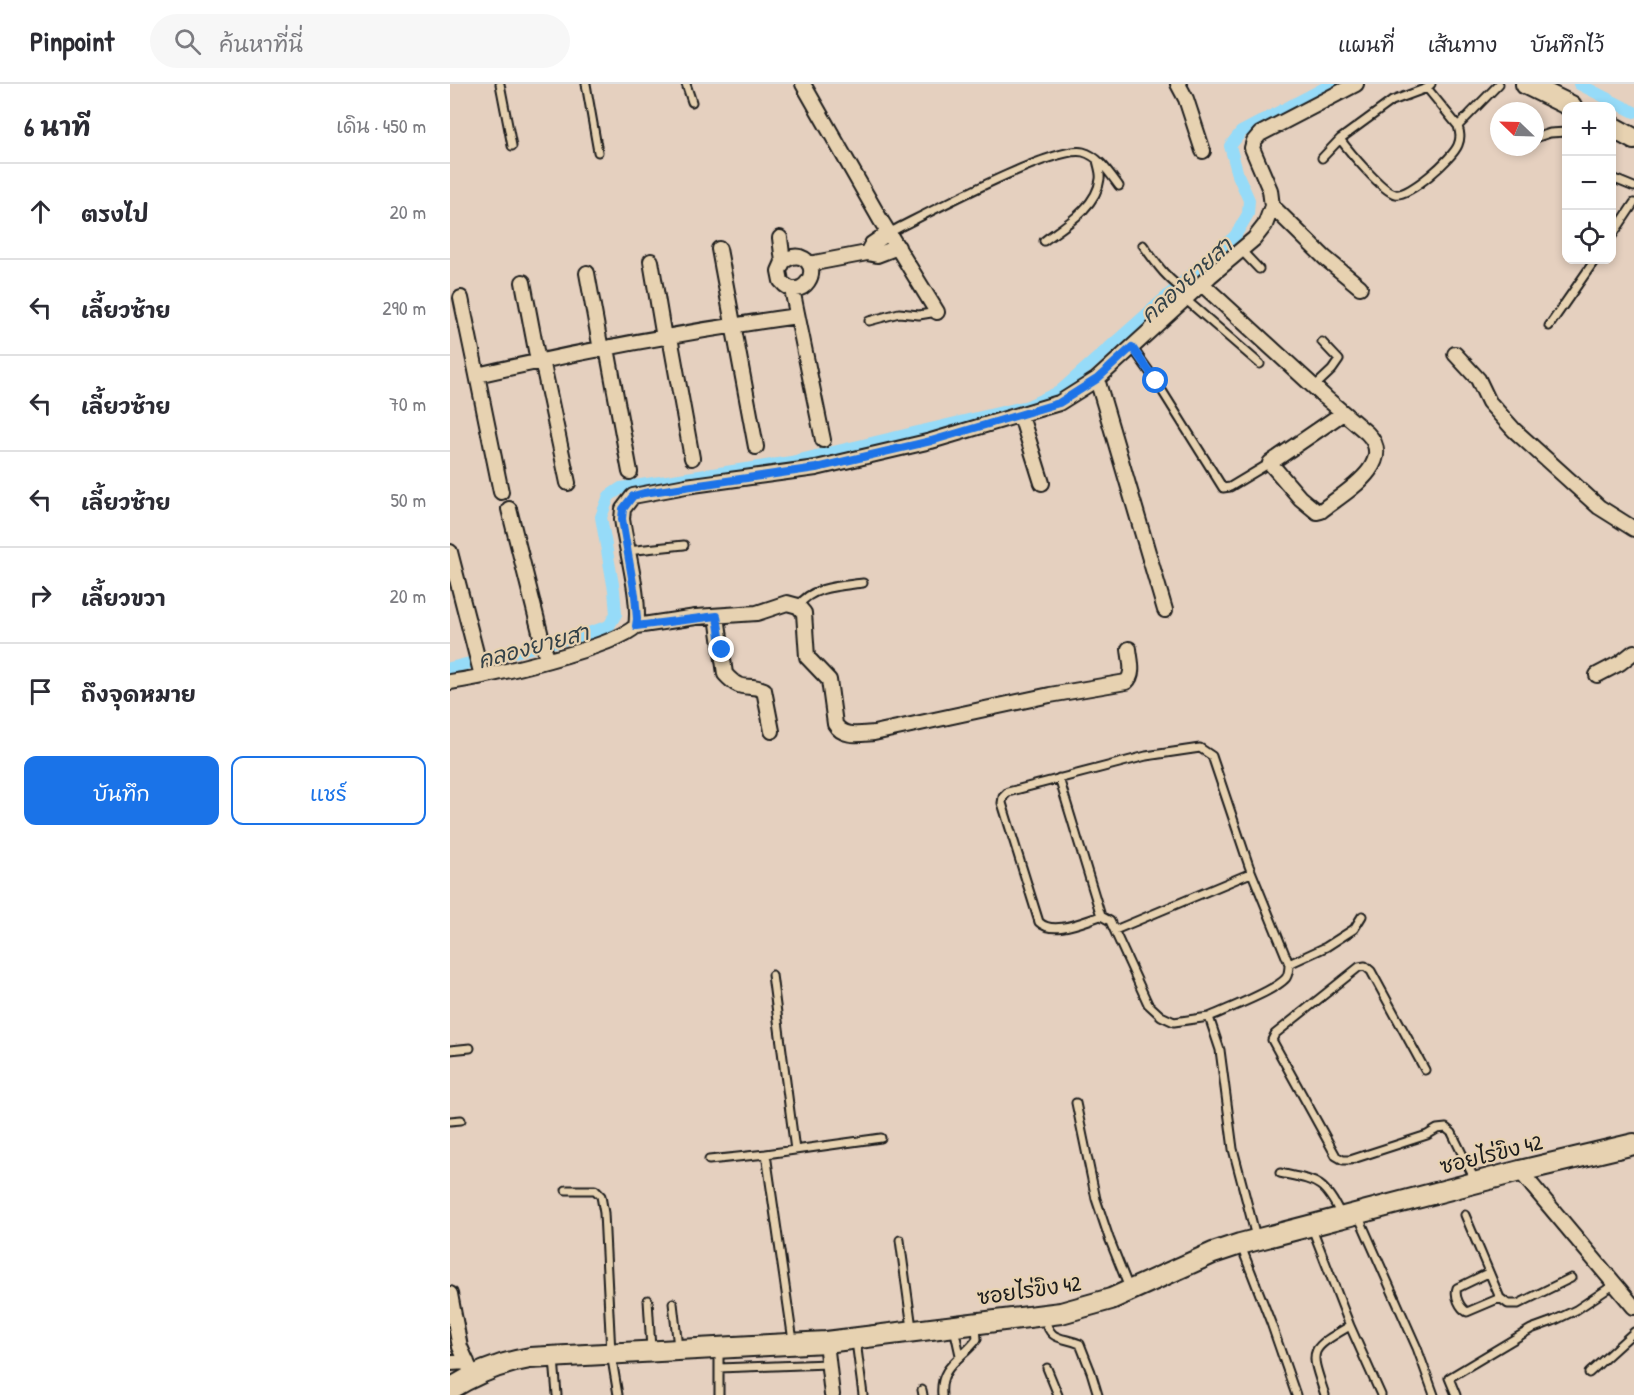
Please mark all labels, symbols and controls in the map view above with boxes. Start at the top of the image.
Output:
search box [150,14,570,68]
text: Pinpoint [30,22,114,60]
icon: search [171,25,204,58]
text: ค้นหาที่นี่ [219,29,303,59]
text: แผนที่ [1338,30,1395,59]
text: เส้นทาง [1428,30,1497,59]
text: บันทึกไว้ [1530,30,1604,59]
north arrow [1490,102,1544,156]
map controls [1562,102,1616,264]
button: + [1562,102,1616,156]
text: 6 นาที [24,109,90,144]
text: เดิน · 450 m [336,112,426,139]
button: − [1562,156,1616,210]
icon: ahead [24,195,57,228]
text: 20 m [389,198,426,225]
text: ตรงไป [81,199,149,229]
button: locate [1562,210,1616,264]
water label: คลองยายสา [1134,230,1239,329]
icon: left [24,291,57,324]
text: 290 m [382,294,426,321]
text: เลี้ยวซ้าย [81,295,171,325]
route start [1142,367,1168,393]
icon: left [24,387,57,420]
text: 70 m [389,390,426,417]
text: เลี้ยวซ้าย [81,391,171,421]
icon: left [24,483,57,516]
text: 50 m [390,486,426,513]
text: เลี้ยวซ้าย [81,487,171,517]
icon: right [24,579,57,612]
text: 20 m [389,582,426,609]
text: เลี้ยวขวา [81,583,165,613]
water label: คลองยายสา [474,616,593,675]
route end [708,636,734,662]
icon: arrive [24,675,57,708]
text: ถึงจุดหมาย [81,679,196,709]
button: บันทึก [24,756,219,825]
button: แชร์ [231,756,426,825]
street label: ซอยไร่ขิง 42 [1437,1127,1545,1181]
street label: ซอยไร่ขิง 42 [975,1268,1083,1312]

